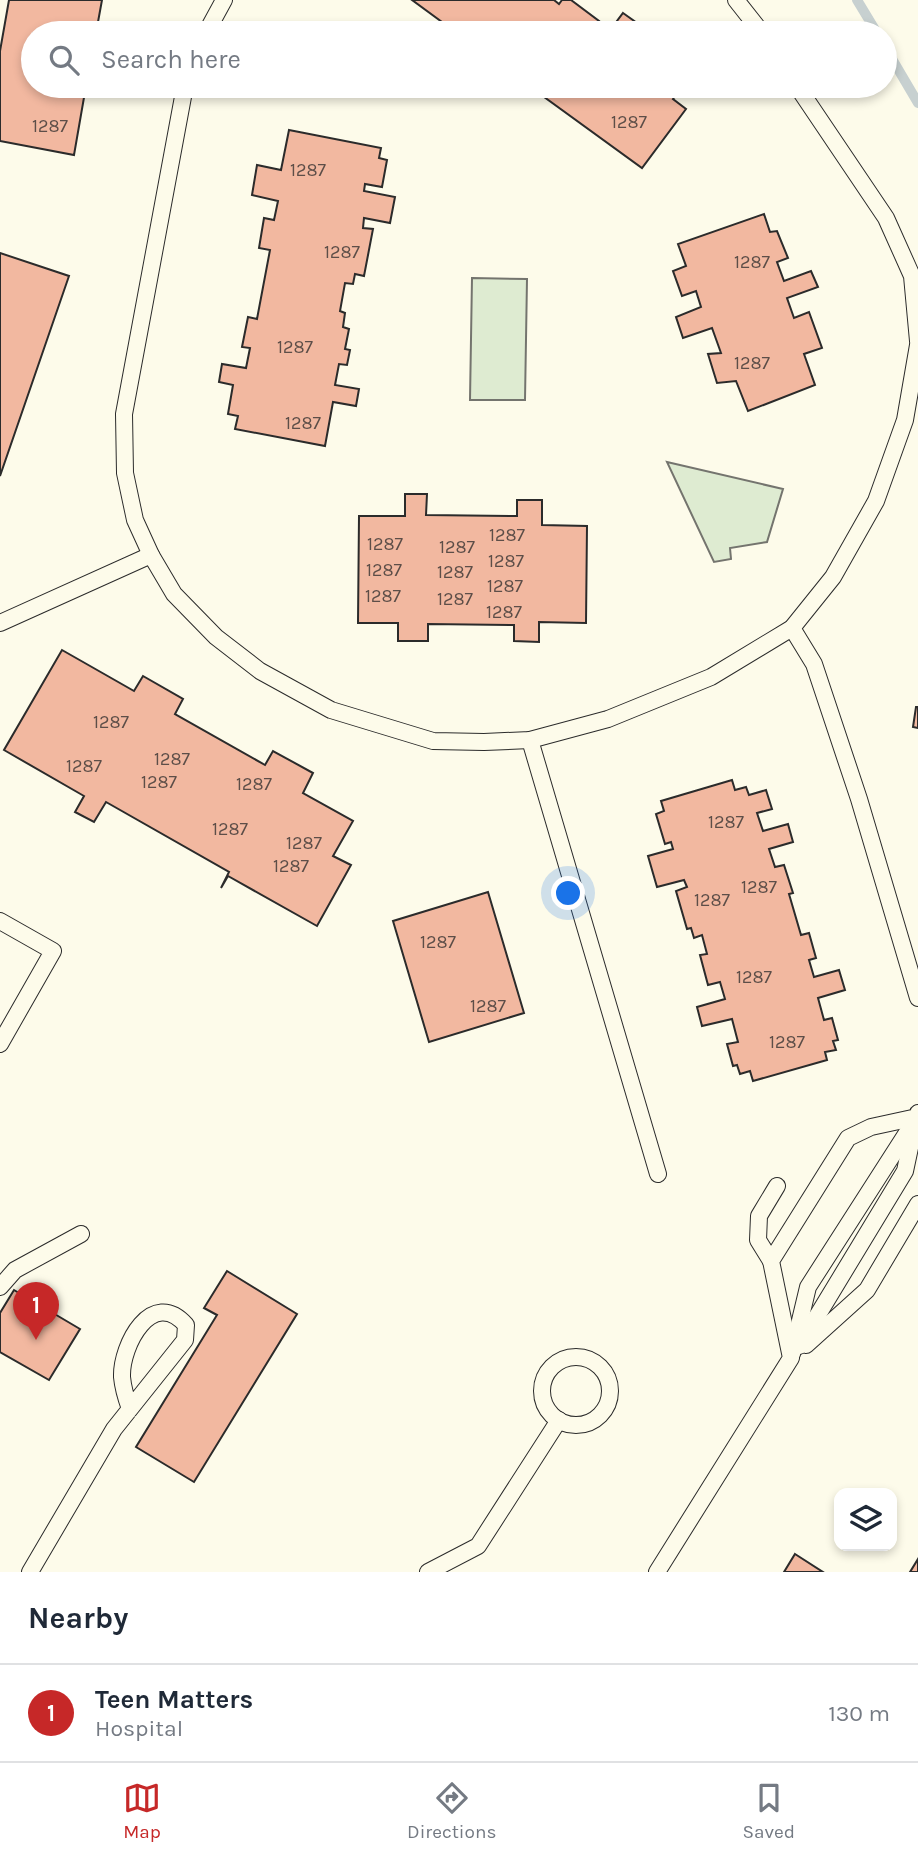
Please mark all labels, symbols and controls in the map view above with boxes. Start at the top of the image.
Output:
search box [21,21,897,98]
icon: search [45,41,83,79]
text: Search here [101,44,241,75]
house number: 1287 [611,111,647,133]
house number: 1287 [32,115,68,137]
house number: 1287 [290,159,326,181]
house number: 1287 [324,241,360,263]
house number: 1287 [734,251,770,273]
house number: 1287 [277,336,313,358]
house number: 1287 [734,352,770,374]
house number: 1287 [285,412,321,434]
house number: 1287 [489,524,525,546]
house number: 1287 [367,533,403,555]
house number: 1287 [439,536,475,558]
house number: 1287 [488,550,524,572]
house number: 1287 [366,559,402,581]
house number: 1287 [437,561,473,583]
house number: 1287 [487,575,523,597]
house number: 1287 [365,585,401,607]
house number: 1287 [437,588,473,610]
house number: 1287 [486,601,522,623]
house number: 1287 [93,711,129,733]
house number: 1287 [154,748,190,770]
house number: 1287 [66,755,102,777]
house number: 1287 [141,771,177,793]
house number: 1287 [236,773,272,795]
house number: 1287 [708,811,744,833]
house number: 1287 [212,818,248,840]
house number: 1287 [286,832,322,854]
house number: 1287 [273,855,309,877]
your location [551,876,585,910]
house number: 1287 [741,876,777,898]
house number: 1287 [694,889,730,911]
house number: 1287 [420,931,456,953]
house number: 1287 [736,966,772,988]
house number: 1287 [470,995,506,1017]
house number: 1287 [769,1031,805,1053]
pin: 1 [13,1282,59,1340]
map controls [834,1488,897,1551]
button: layers [834,1488,897,1551]
text: Nearby [28,1600,128,1636]
text: Teen Matters [95,1684,253,1715]
text: 1 [47,1700,55,1727]
text: 130 m [828,1700,890,1727]
text: Hospital [95,1715,183,1742]
tab: Map [123,1779,161,1843]
tab: Directions [407,1779,496,1843]
tab: Saved [742,1779,795,1843]

